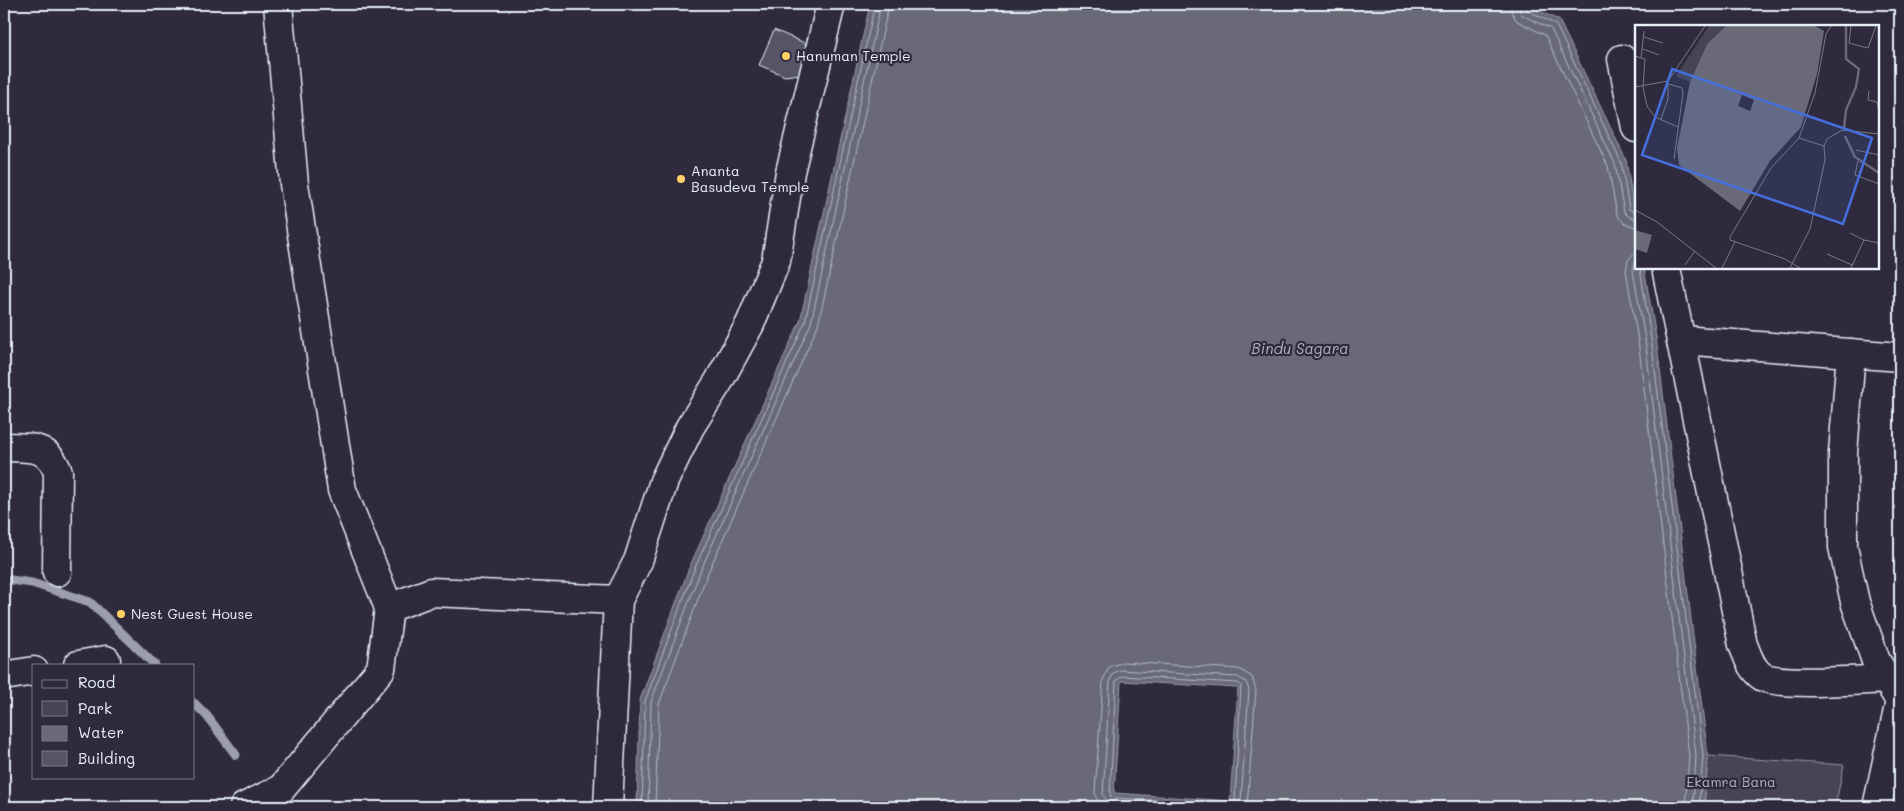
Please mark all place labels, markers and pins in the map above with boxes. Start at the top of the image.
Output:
place label: Hanuman Temple [796,46,911,65]
marker: Hanuman Temple [780,50,792,62]
place label: Ananta Basudeva Temple [691,161,809,196]
marker: Ananta Basudeva Temple [675,173,687,185]
place label: Nest Guest House [131,604,253,623]
marker: Nest Guest House [115,608,127,620]

